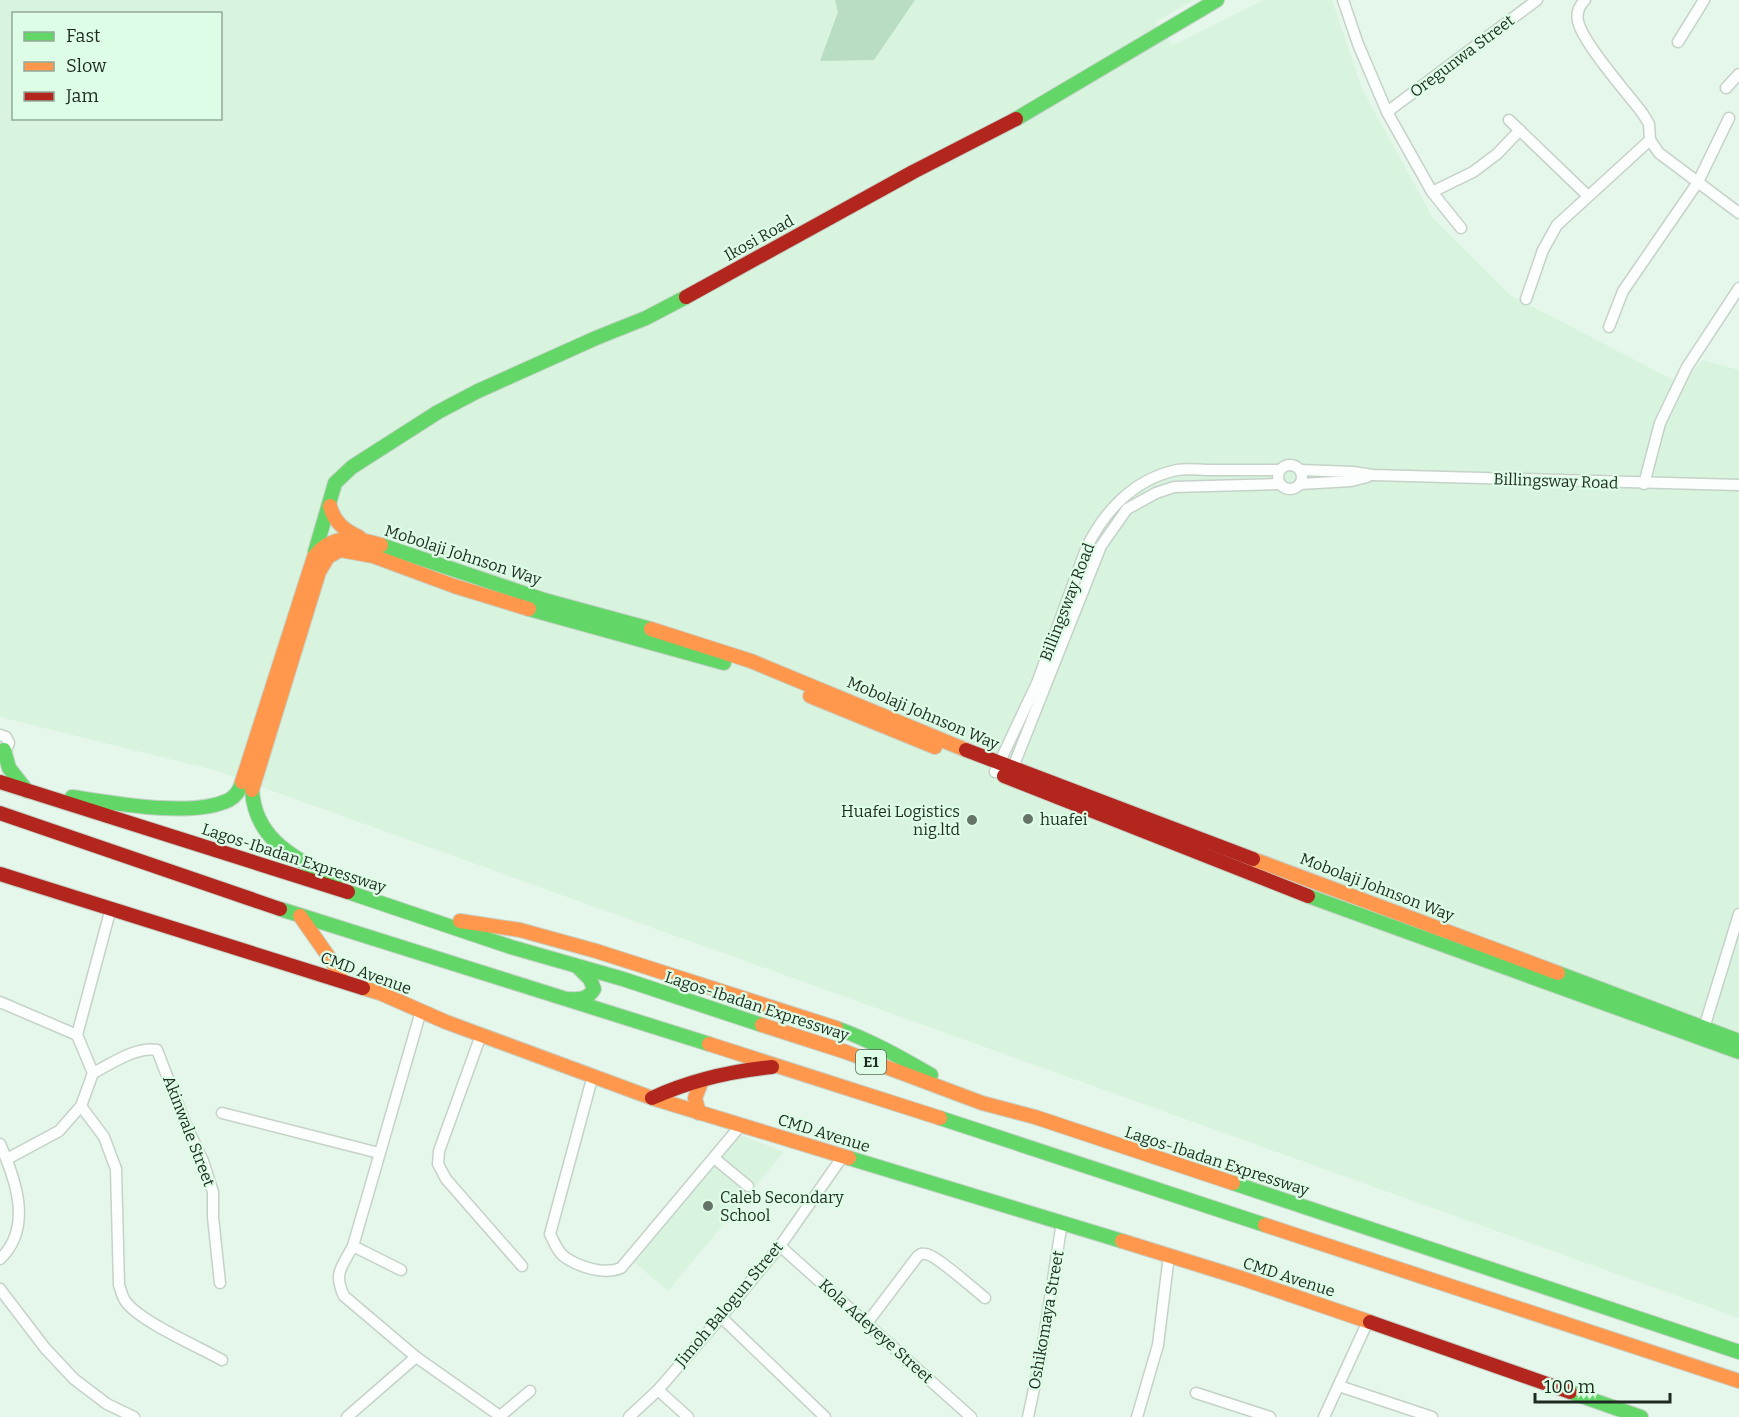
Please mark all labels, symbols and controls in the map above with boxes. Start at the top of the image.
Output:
street label: Oregunwa Street [1406,11,1518,101]
legend [12,12,222,120]
text: Fast [66,25,101,47]
text: Slow [66,55,107,77]
text: Jam [65,85,99,107]
street label: Ikosi Road [721,211,798,265]
street label: Billingsway Road [1493,469,1619,493]
street label: Mobolaji Johnson Way [382,521,544,589]
street label: Billingsway Road [1036,540,1098,664]
street label: Mobolaji Johnson Way [844,672,1002,754]
place label: Huafei Logistics nig.ltd [841,802,960,839]
place label: huafei [1040,810,1088,829]
marker: huafei [1021,812,1035,826]
marker: Huafei Logistics nig.ltd [965,813,979,827]
street label: Lagos-Ibadan Expressway [199,819,389,897]
street label: Mobolaji Johnson Way [1297,849,1457,925]
street label: CMD Avenue [318,948,414,998]
street label: Lagos-Ibadan Expressway [662,967,852,1045]
road number: E1 [856,1050,886,1074]
street label: Akinwale Street [159,1073,219,1189]
street label: CMD Avenue [776,1110,872,1156]
street label: Lagos-Ibadan Expressway [1122,1122,1312,1200]
place label: Caleb Secondary School [720,1188,844,1225]
marker: Caleb Secondary School [701,1199,715,1213]
street label: Jimoh Balogun Street [670,1237,787,1371]
street label: Oshikomaya Street [1024,1249,1068,1391]
street label: CMD Avenue [1241,1253,1337,1301]
street label: Kola Adeyeye Street [815,1275,937,1387]
scale bar [1535,1366,1670,1404]
text: 100 m [1544,1376,1595,1398]

